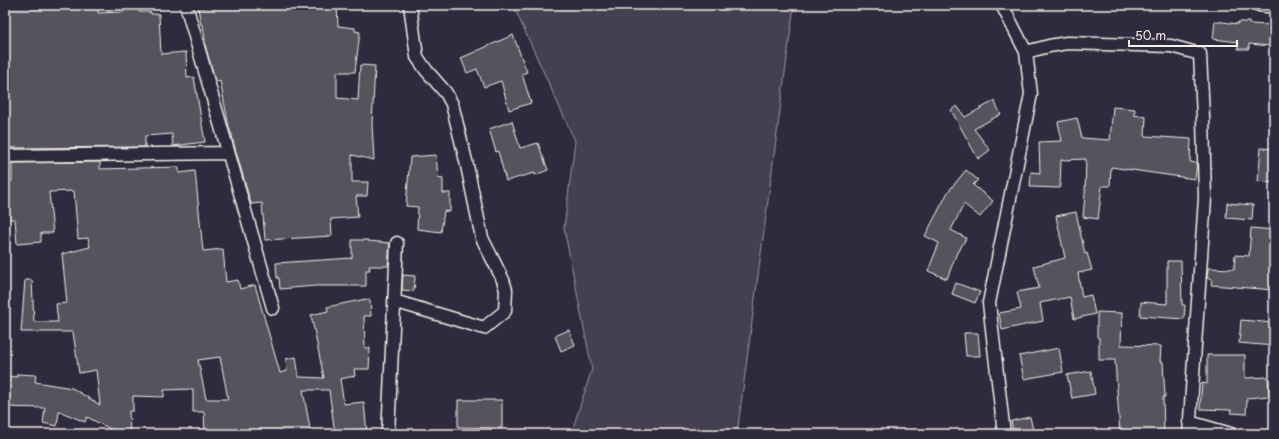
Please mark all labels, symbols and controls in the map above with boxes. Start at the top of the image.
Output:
scale bar [1129,22,1237,48]
text: 50 m [1135,26,1166,44]

